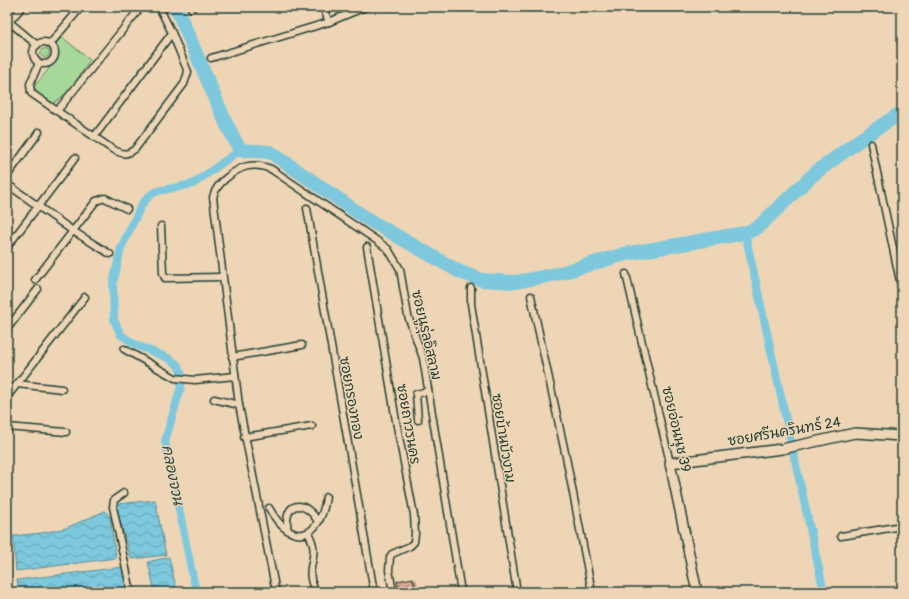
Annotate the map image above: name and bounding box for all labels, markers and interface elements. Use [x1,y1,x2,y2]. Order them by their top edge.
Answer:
street label: ซอยนูรุ่ลอิสลาม [407,288,445,382]
street label: ซอยกรองทอง [336,355,367,441]
street label: ซอยถาวรนคร [393,383,424,466]
street label: ซอยอ่อนนุช 39 [657,385,695,474]
street label: ซอยบ้านบัวงาม [488,392,519,484]
street label: ซอยศรีนครินทร์ 24 [726,412,842,450]
water label: คลองจวน [157,443,188,508]

